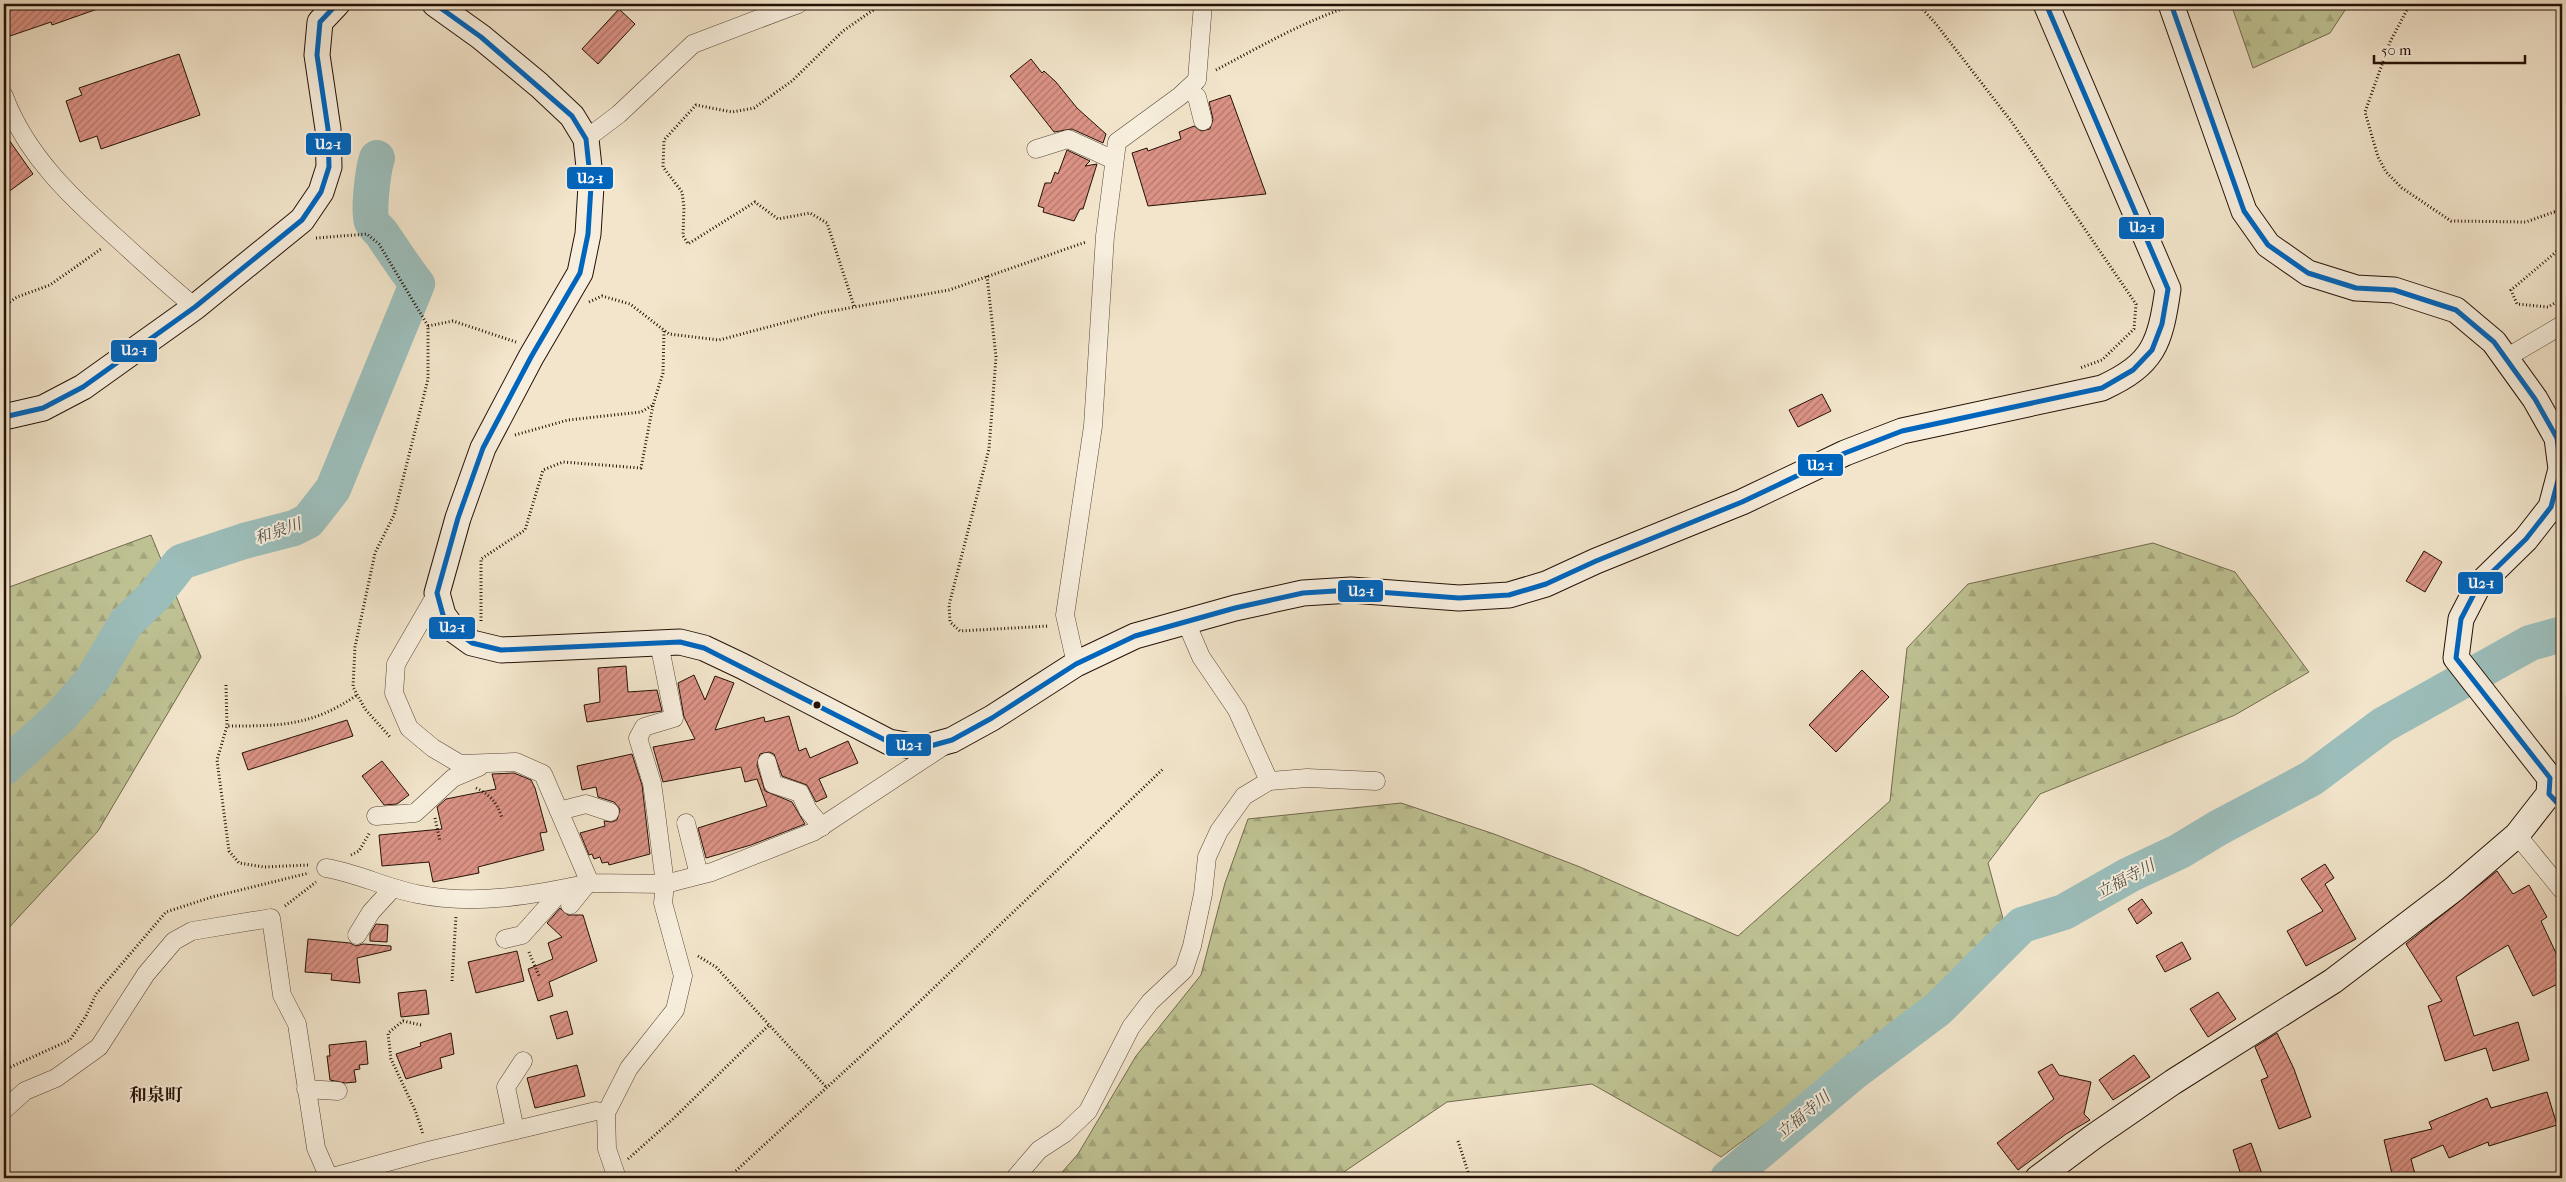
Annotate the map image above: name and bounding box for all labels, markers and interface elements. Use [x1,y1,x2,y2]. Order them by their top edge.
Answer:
scale bar [2374,32,2525,64]
text: 50 m [2381,41,2412,59]
line badge: U2-1 [305,132,352,156]
text: U2-1 [314,136,341,153]
line badge: U2-1 [566,166,614,190]
text: U2-1 [576,170,603,187]
line badge: U2-1 [2118,216,2165,240]
text: U2-1 [2128,219,2155,236]
line badge: U2-1 [110,339,158,363]
text: U2-1 [120,342,147,359]
line badge: U2-1 [1797,453,1844,477]
text: U2-1 [1806,457,1833,474]
water label: 和泉川 [252,514,306,548]
line badge: U2-1 [2457,571,2504,595]
text: U2-1 [2467,575,2494,592]
line badge: U2-1 [1337,579,1384,603]
text: U2-1 [1347,583,1374,600]
line badge: U2-1 [428,616,476,640]
text: U2-1 [438,619,465,636]
unlabelled marker [812,700,822,710]
line badge: U2-1 [885,733,932,757]
text: U2-1 [895,737,922,754]
water label: 立福寺川 [2092,855,2159,902]
district label: 和泉町 [129,1085,183,1106]
water label: 立福寺川 [1772,1086,1835,1143]

